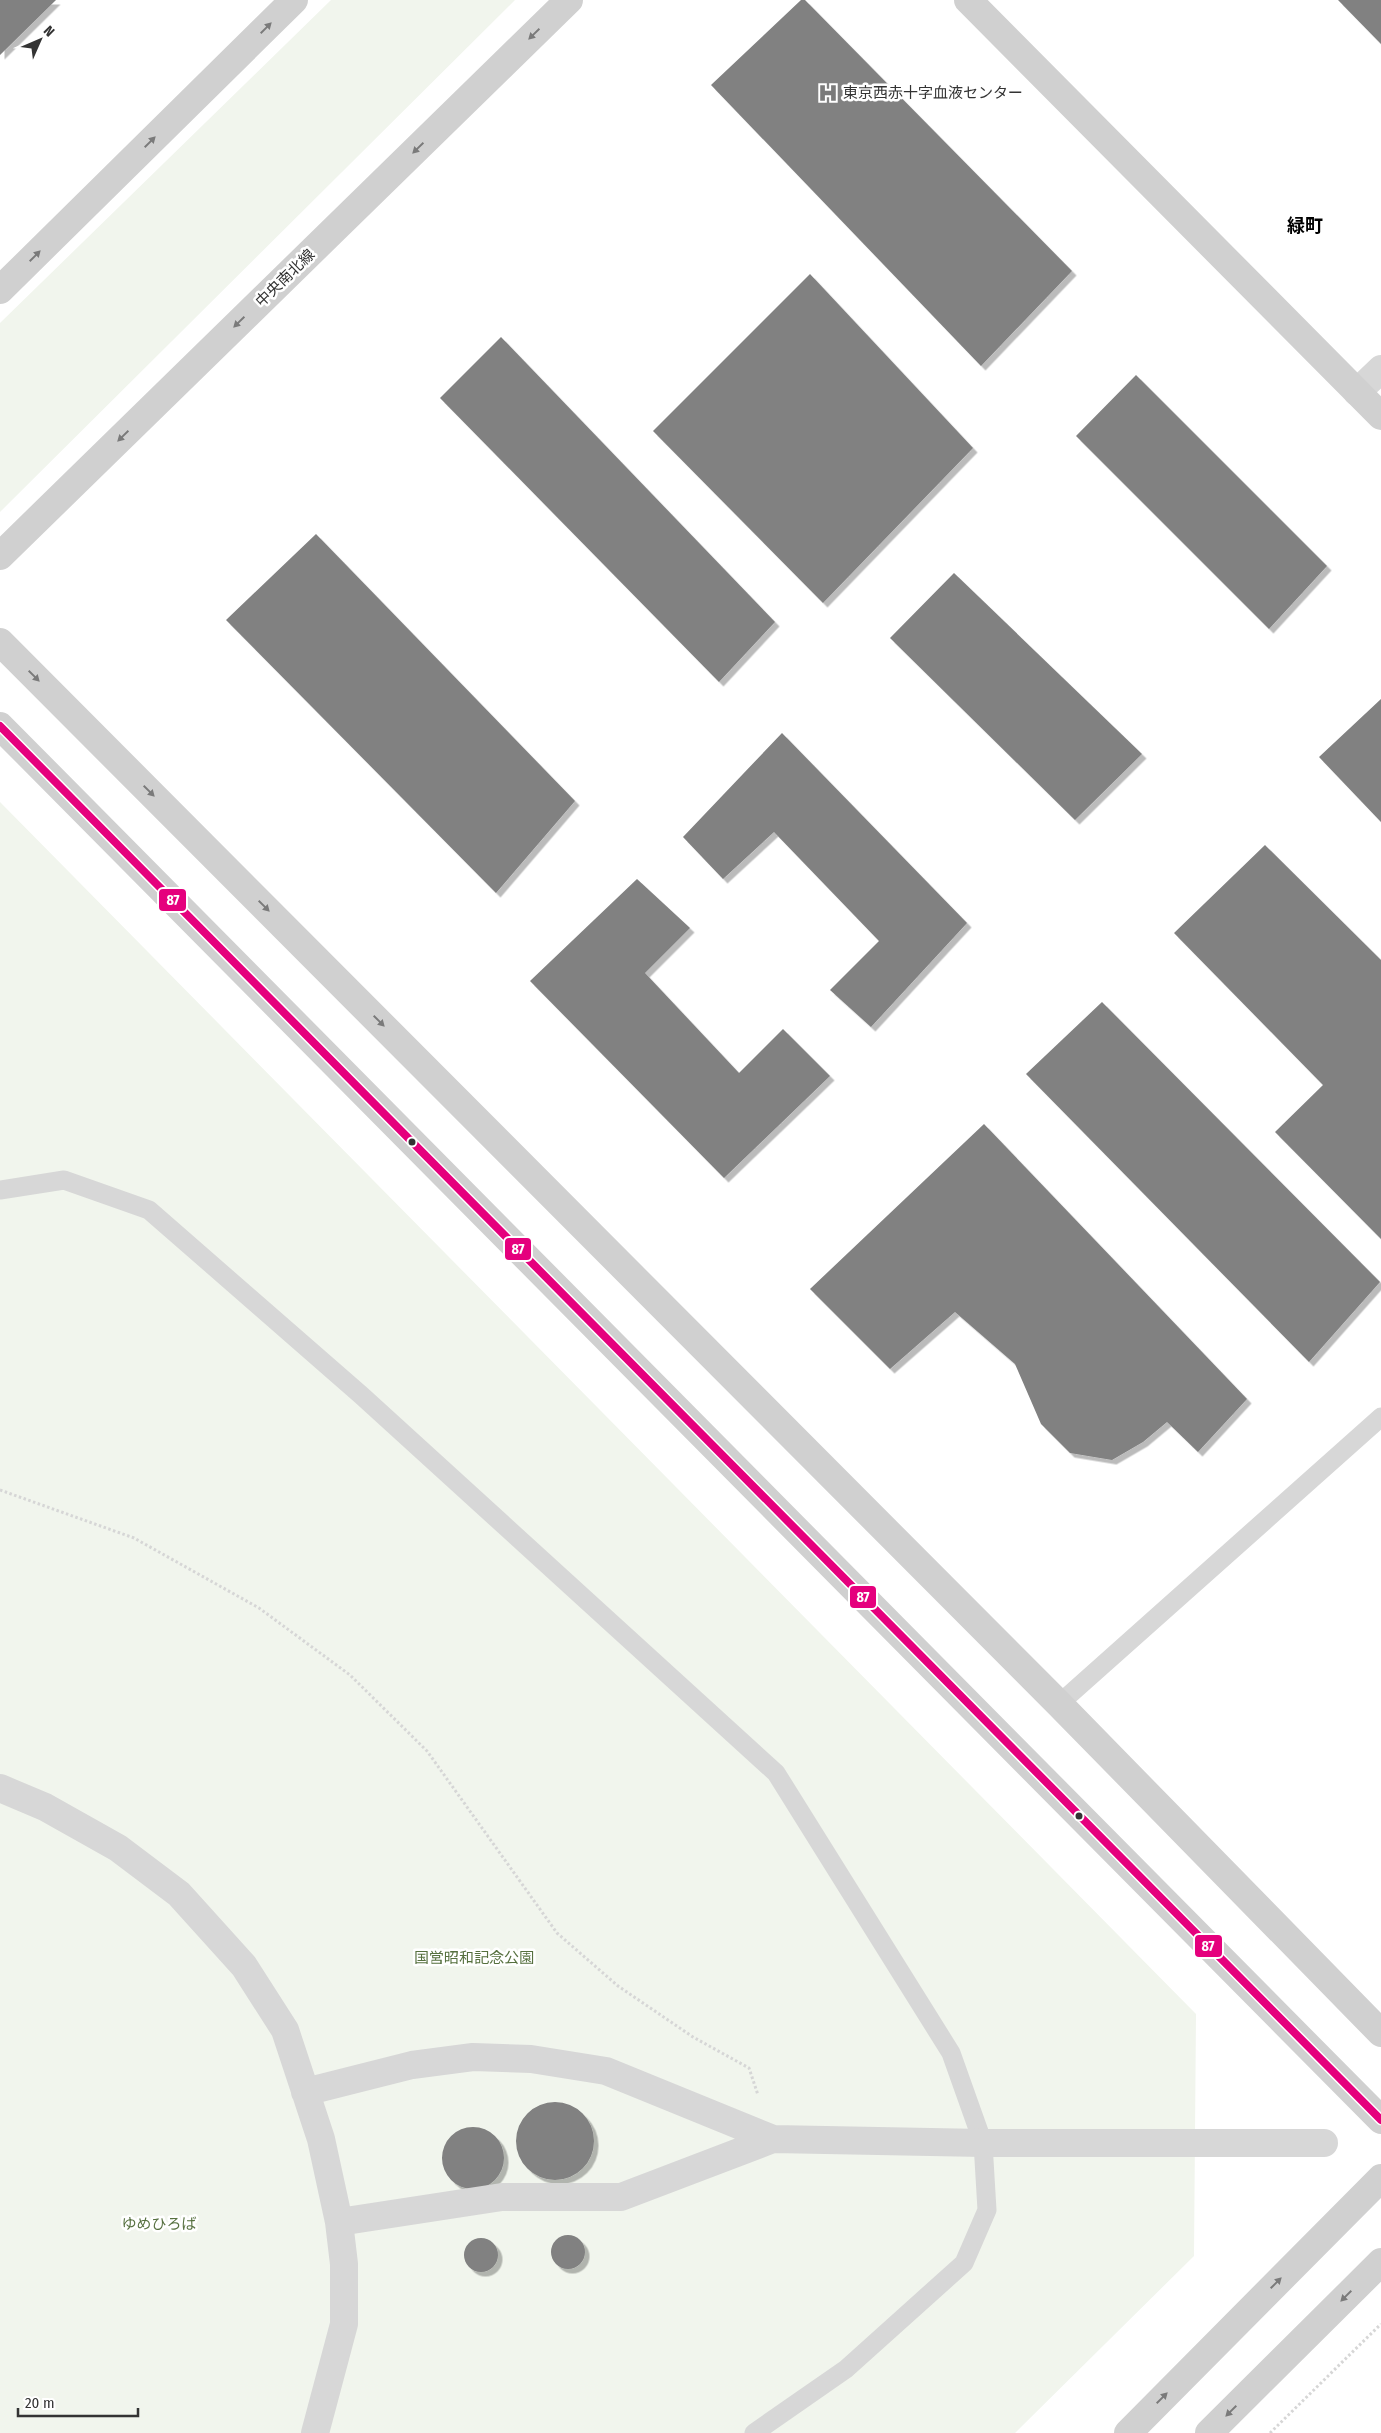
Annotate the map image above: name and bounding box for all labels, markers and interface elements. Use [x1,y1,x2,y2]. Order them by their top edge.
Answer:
north arrow [15,15,65,65]
text: N [40,22,58,40]
one-way arrow [260,22,272,34]
one-way arrow [529,28,541,40]
hospital icon: 東京西赤十字血液センター [817,82,839,104]
place label: 東京西赤十字血液センター [843,84,1023,102]
one-way arrow [144,136,156,148]
one-way arrow [412,142,424,154]
district label: 緑町 [1287,215,1323,237]
street label: 中央南北線 [252,245,318,311]
one-way arrow [28,250,40,262]
one-way arrow [233,316,245,328]
one-way arrow [117,430,129,442]
one-way arrow [28,670,40,682]
one-way arrow [143,785,155,797]
line badge: 87 [158,888,187,912]
text: 87 [166,892,180,909]
one-way arrow [258,900,270,912]
one-way arrow [373,1015,385,1027]
unlabelled marker [407,1137,417,1147]
line badge: 87 [504,1237,532,1261]
text: 87 [511,1241,525,1258]
line badge: 87 [849,1585,877,1609]
text: 87 [856,1589,870,1606]
unlabelled marker [1074,1811,1084,1821]
line badge: 87 [1194,1934,1223,1958]
text: 87 [1201,1938,1215,1955]
park label: 国営昭和記念公園 [414,1949,534,1967]
park label: ゆめひろば [121,2215,197,2233]
one-way arrow [1270,2277,1282,2289]
one-way arrow [1341,2290,1353,2302]
scale bar [18,2386,138,2418]
one-way arrow [1156,2393,1168,2405]
text: 20 m [25,2394,55,2412]
one-way arrow [1225,2405,1237,2417]

